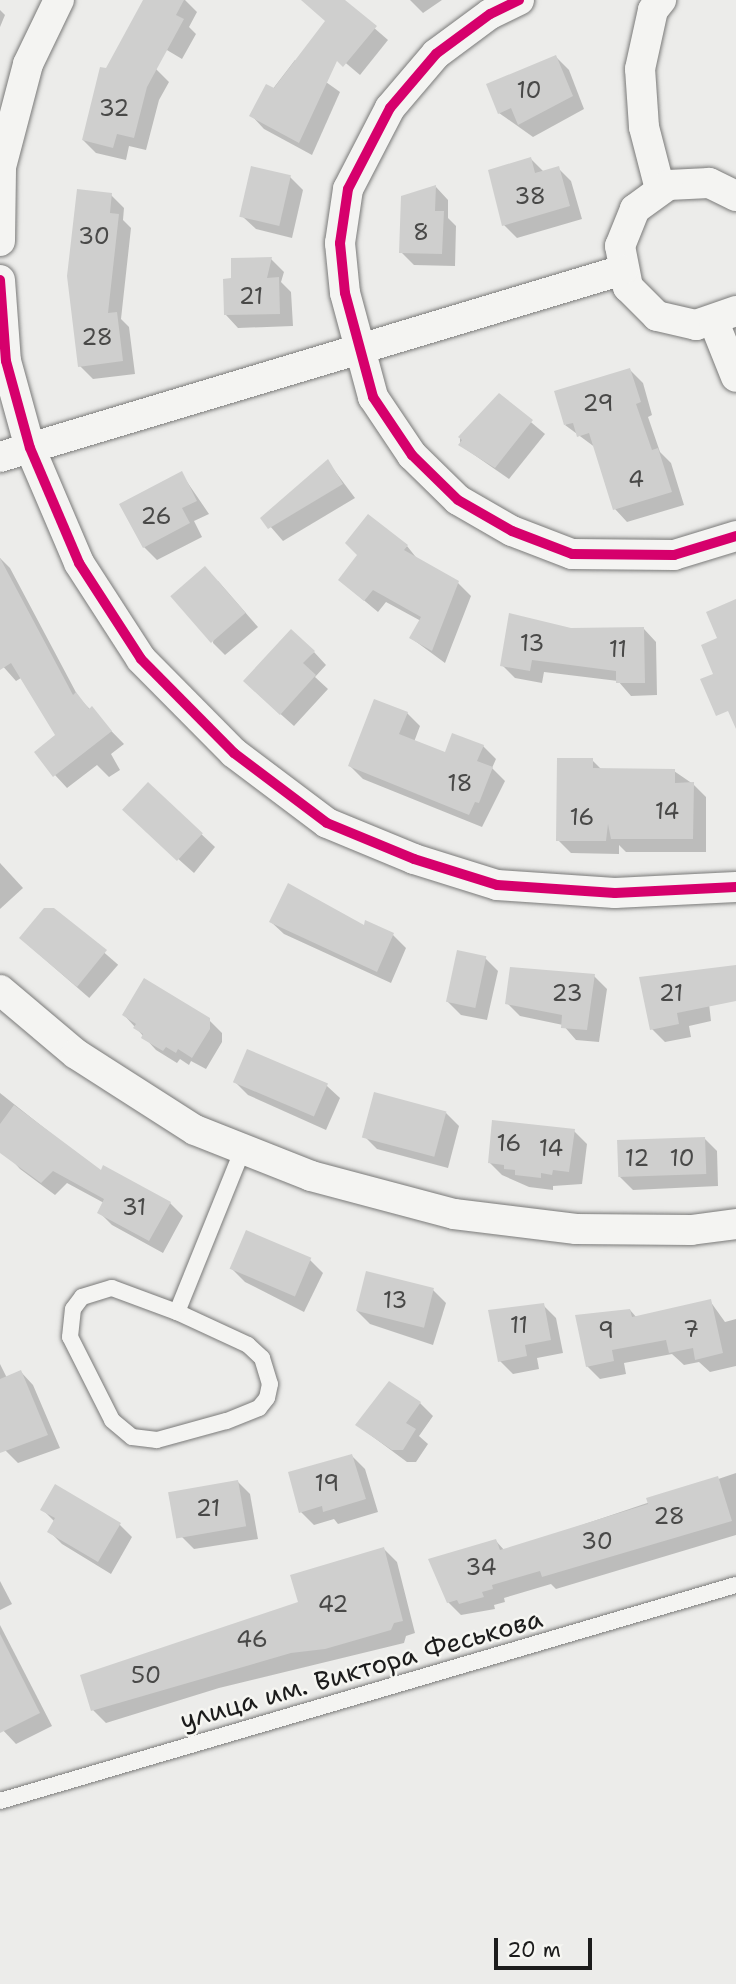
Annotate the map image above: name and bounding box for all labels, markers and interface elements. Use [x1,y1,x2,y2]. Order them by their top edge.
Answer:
house number: 10 [516,76,542,104]
house number: 32 [99,94,129,122]
house number: 38 [514,182,546,210]
house number: 8 [413,218,429,246]
house number: 30 [78,222,110,250]
house number: 21 [239,282,263,310]
house number: 28 [81,323,113,351]
house number: 29 [583,389,613,417]
house number: 4 [628,465,644,493]
house number: 26 [140,502,172,530]
house number: 13 [520,629,544,657]
house number: 11 [609,635,627,663]
house number: 18 [447,769,473,797]
house number: 14 [655,797,679,825]
house number: 16 [570,803,594,831]
house number: 23 [551,979,583,1007]
house number: 21 [659,979,683,1007]
house number: 16 [497,1129,521,1157]
house number: 14 [539,1134,563,1162]
house number: 12 [625,1144,649,1172]
house number: 10 [669,1144,695,1172]
house number: 31 [122,1193,146,1221]
house number: 13 [383,1286,407,1314]
house number: 11 [510,1311,528,1339]
house number: 7 [683,1315,699,1343]
house number: 9 [598,1316,614,1344]
house number: 19 [315,1469,339,1497]
house number: 21 [196,1494,220,1522]
house number: 28 [653,1502,685,1530]
house number: 30 [581,1527,613,1555]
house number: 34 [465,1553,497,1581]
house number: 42 [318,1590,348,1618]
street label: улица им. Виктора Феськова [176,1602,546,1736]
house number: 46 [236,1625,268,1653]
house number: 50 [131,1661,161,1689]
scale bar [498,1924,596,1968]
text: 20 m [507,1936,561,1964]

